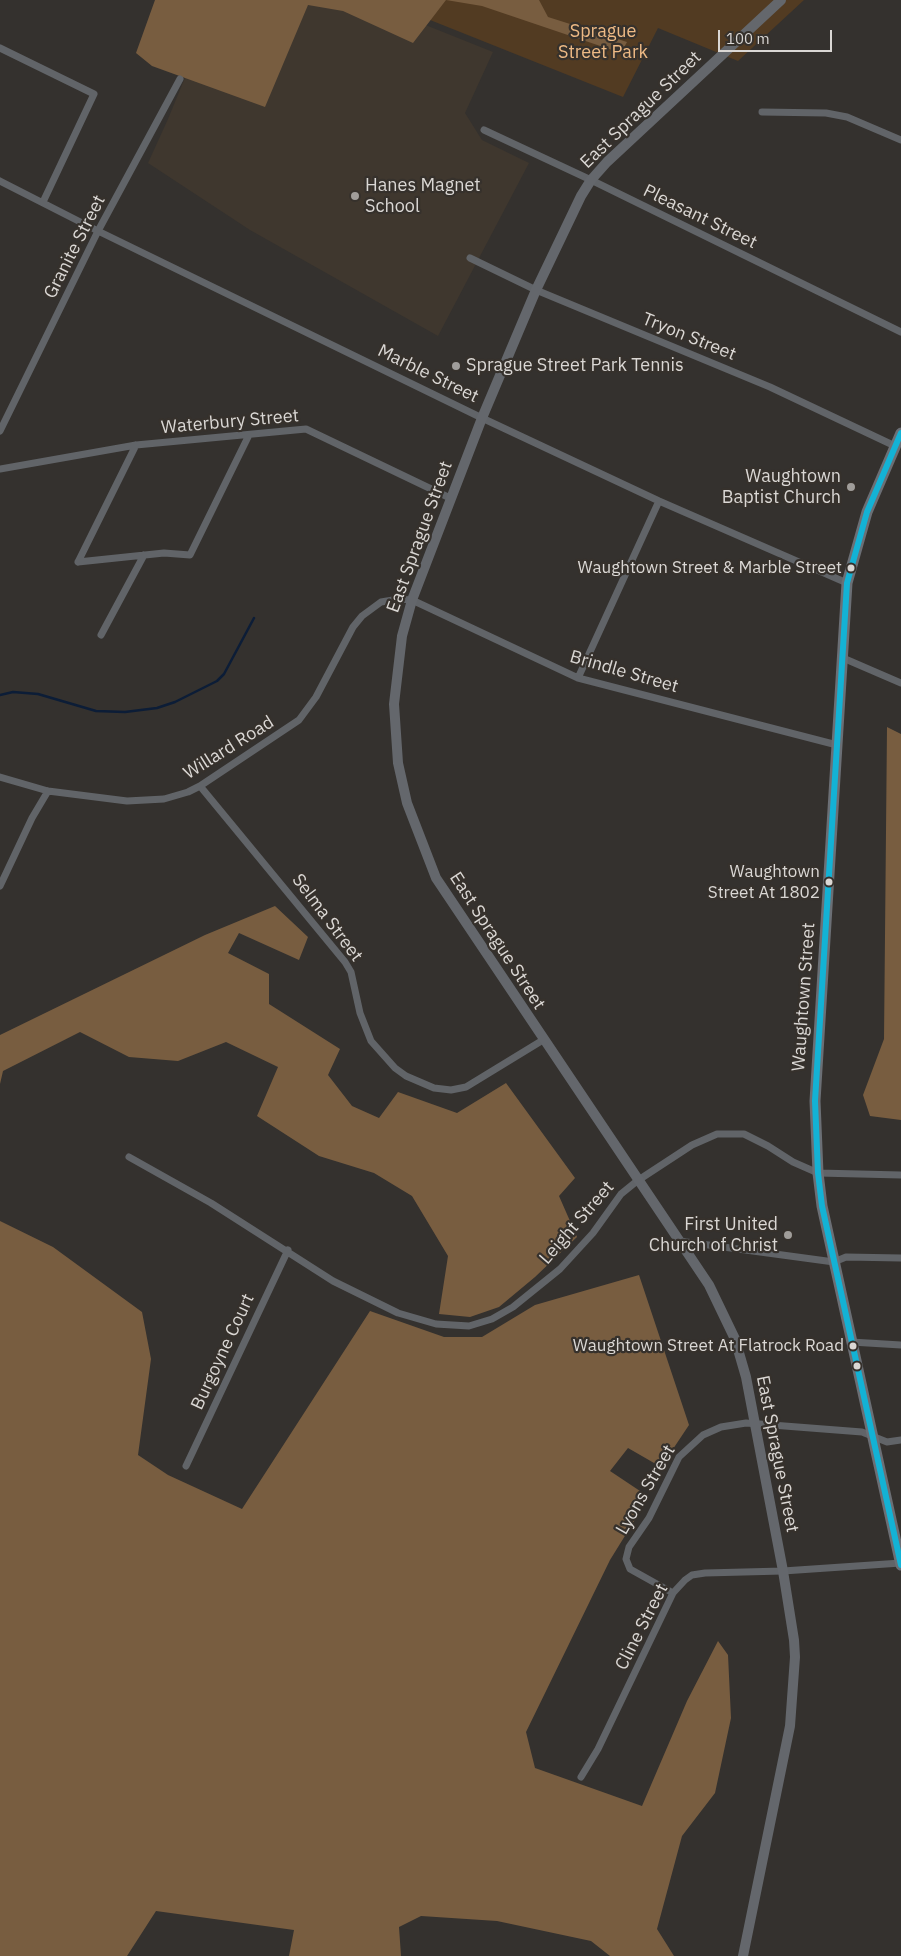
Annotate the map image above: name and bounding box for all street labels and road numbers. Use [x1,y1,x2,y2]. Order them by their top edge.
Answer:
street label: East Sprague Street [576,47,706,173]
street label: Pleasant Street [640,180,760,254]
street label: Granite Street [40,192,110,302]
street label: Tryon Street [639,308,739,366]
street label: Marble Street [374,340,482,408]
street label: Waterbury Street [160,405,300,439]
street label: East Sprague Street [383,458,457,616]
street label: Brindle Street [567,646,681,698]
street label: Willard Road [180,712,278,784]
street label: East Sprague Street [445,868,549,1014]
street label: Selma Street [287,870,367,966]
street label: Waughtown Street [788,922,820,1072]
street label: Leight Street [535,1177,619,1269]
street label: Burgoyne Court [187,1291,259,1413]
street label: East Sprague Street [751,1374,803,1534]
street label: Lyons Street [612,1441,680,1539]
street label: Cline Street [611,1580,673,1674]

